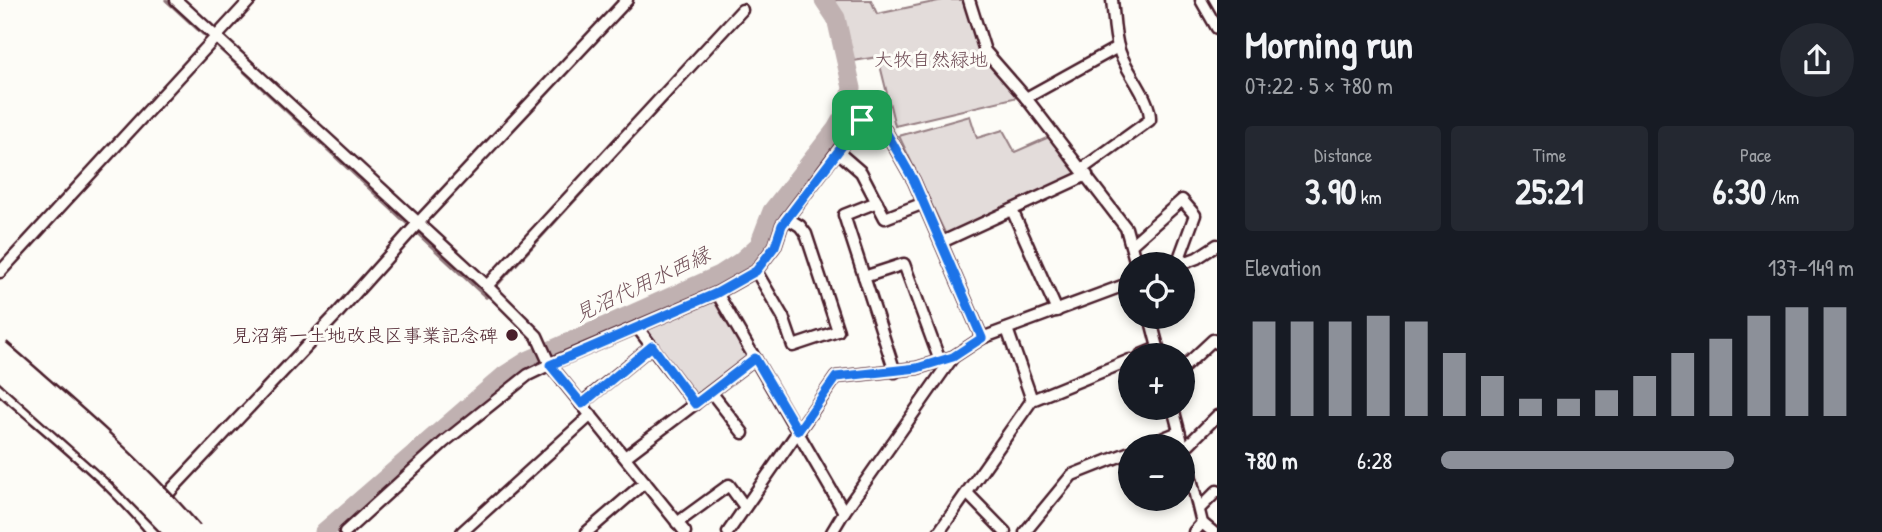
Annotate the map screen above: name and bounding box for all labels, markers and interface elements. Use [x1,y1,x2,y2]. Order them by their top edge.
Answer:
text: Morning run [1245,18,1413,70]
button: share [1780,23,1854,97]
park label: 大牧自然緑地 [874,46,988,72]
text: 07:22 · 5 × 780 m [1245,70,1393,101]
pin [832,90,892,150]
icon: arrive [843,101,881,139]
text: Distance [1314,142,1372,168]
text: Time [1533,142,1566,168]
text: Pace [1740,142,1772,168]
text: 3.90 [1305,168,1356,215]
text: 25:21 [1515,168,1584,215]
text: 6:30 [1712,168,1766,215]
text: km [1356,184,1382,210]
text: /km [1766,184,1799,210]
water label: 見沼代用水西縁 [569,239,717,328]
map controls [1118,252,1195,511]
button: locate [1118,252,1195,329]
text: Elevation [1245,252,1321,283]
text: 137–149 m [1768,252,1854,283]
place label: 見沼第一土地改良区事業記念碑 [232,322,498,348]
marker: 見沼第一土地改良区事業記念碑 [504,327,520,343]
button: + [1118,343,1195,420]
button: − [1118,434,1195,511]
text: 780 m [1245,445,1298,476]
text: 6:28 [1357,445,1392,476]

